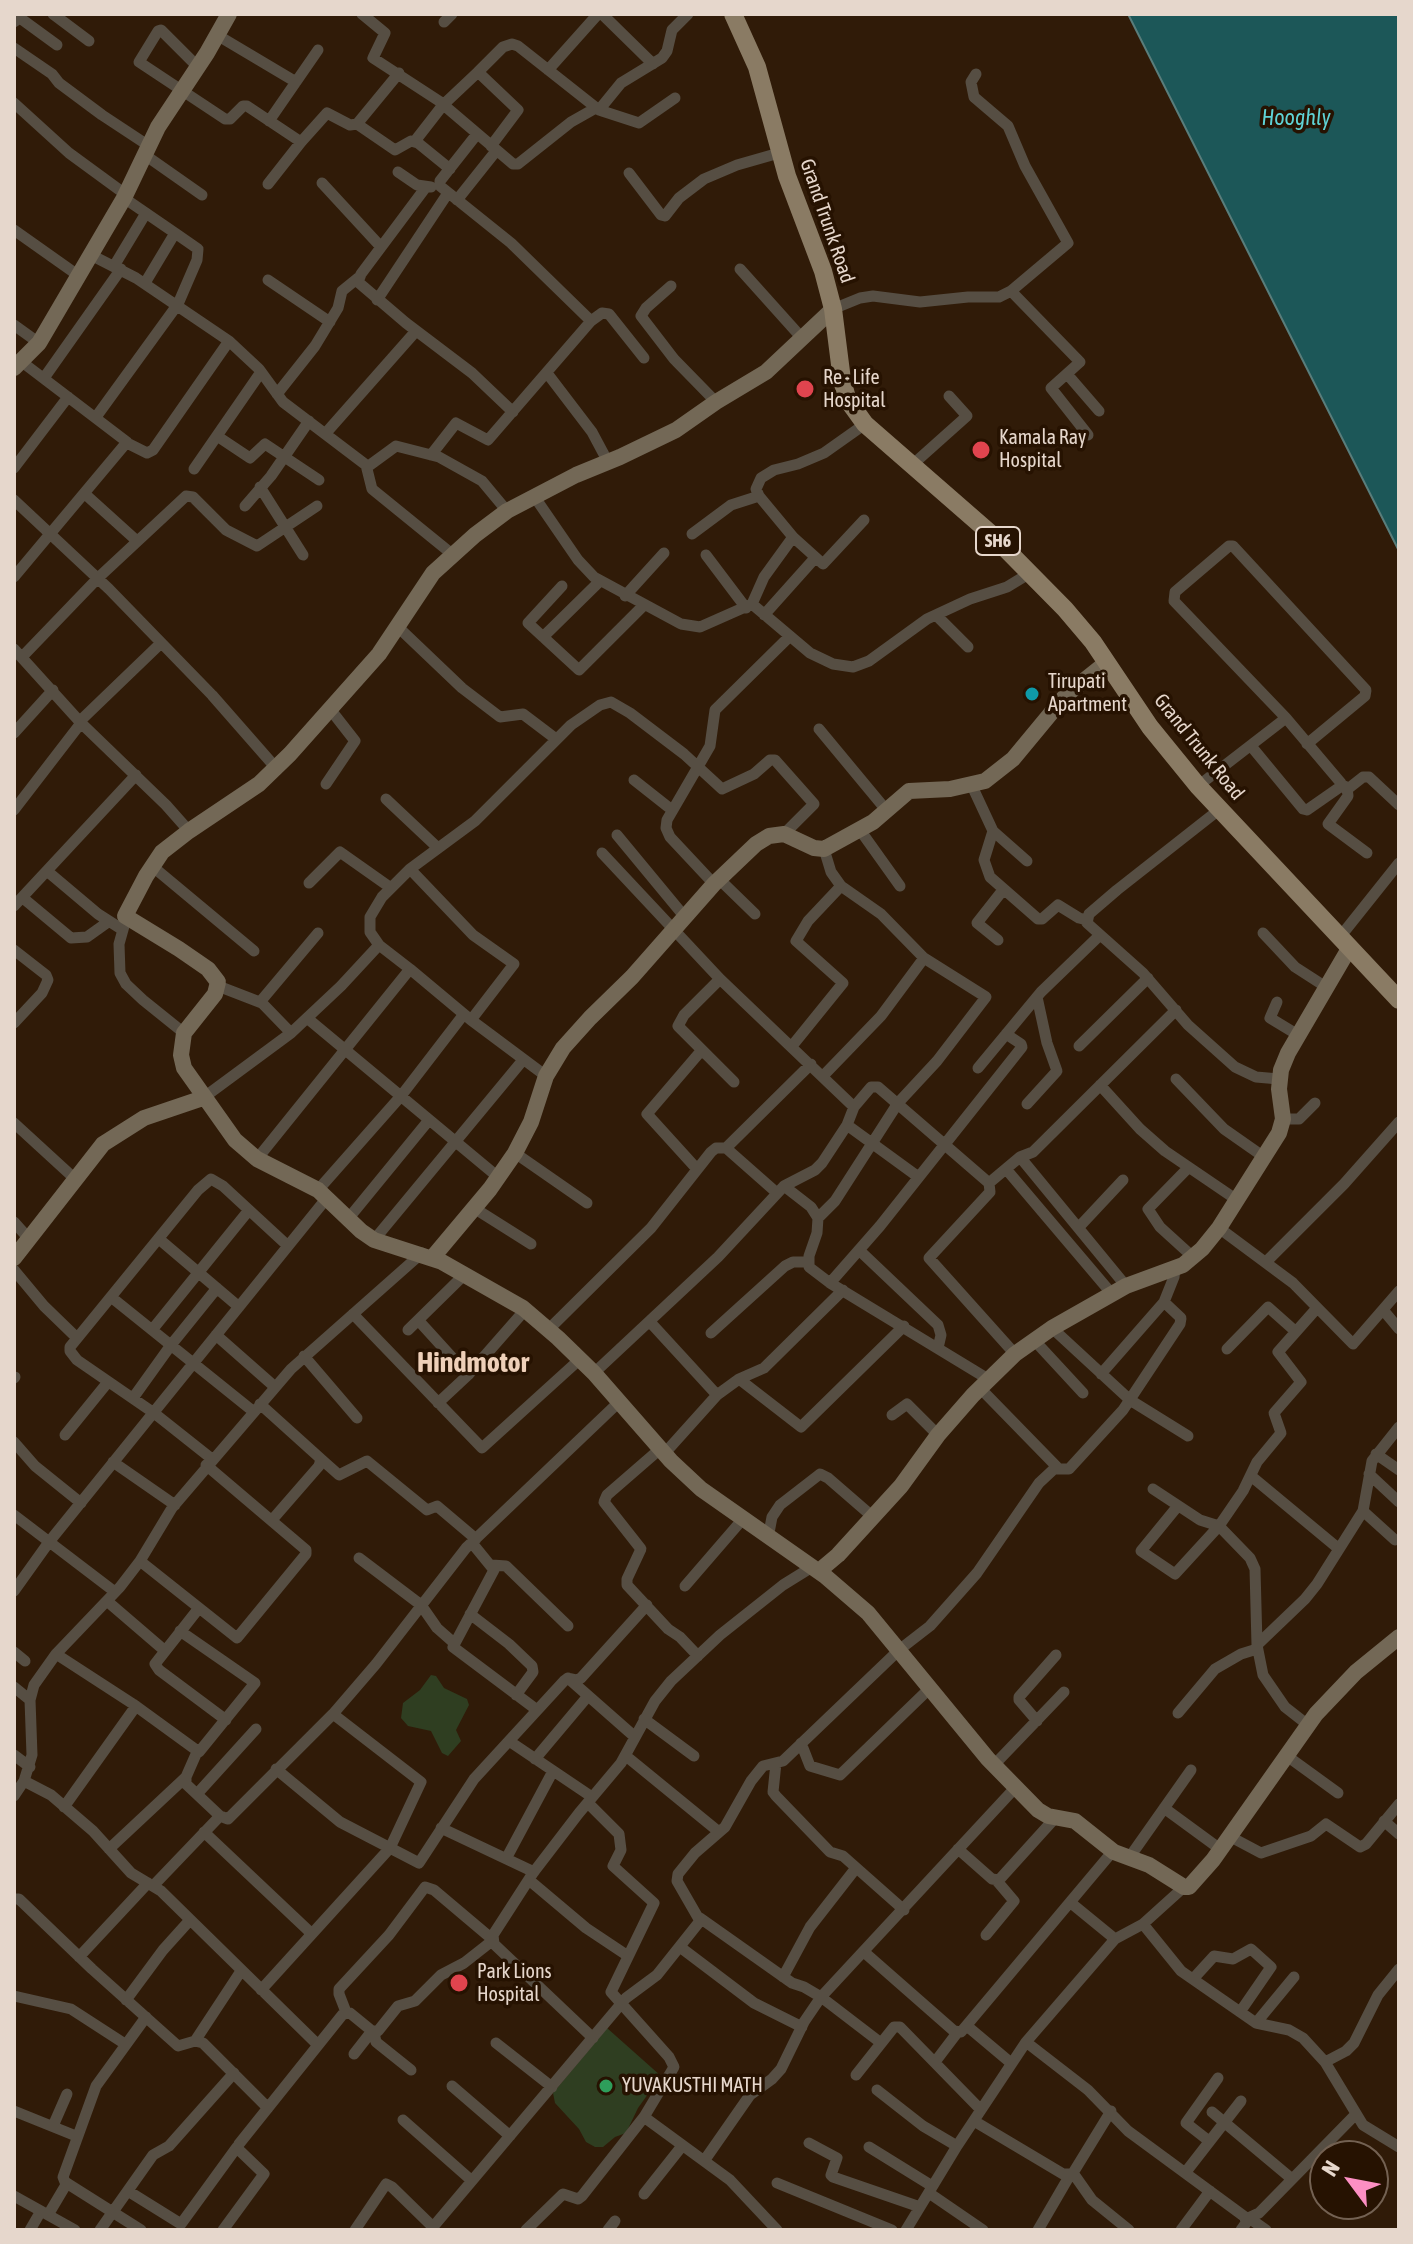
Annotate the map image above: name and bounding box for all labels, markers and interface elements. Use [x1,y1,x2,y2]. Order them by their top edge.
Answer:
water label: Hooghly [1261,105,1331,131]
street label: Grand Trunk Road [795,156,859,286]
place label: Re - Life Hospital [823,366,886,413]
marker: Re - Life Hospital [794,378,816,400]
place label: Kamala Ray Hospital [999,426,1086,473]
marker: Kamala Ray Hospital [970,439,992,461]
road number: SH6 [976,527,1020,555]
place label: Tirupati Apartment [1048,670,1127,717]
marker: Tirupati Apartment [1023,685,1041,703]
street label: Grand Trunk Road [1149,689,1249,805]
district label: Hindmotor [417,1346,529,1380]
place label: Park Lions Hospital [477,1960,552,2007]
marker: Park Lions Hospital [448,1972,470,1994]
place label: YUVAKUSTHI MATH [622,2074,763,2098]
marker: YUVAKUSTHI MATH [597,2077,615,2095]
north arrow [1309,2140,1389,2220]
text: N [1316,2156,1345,2181]

